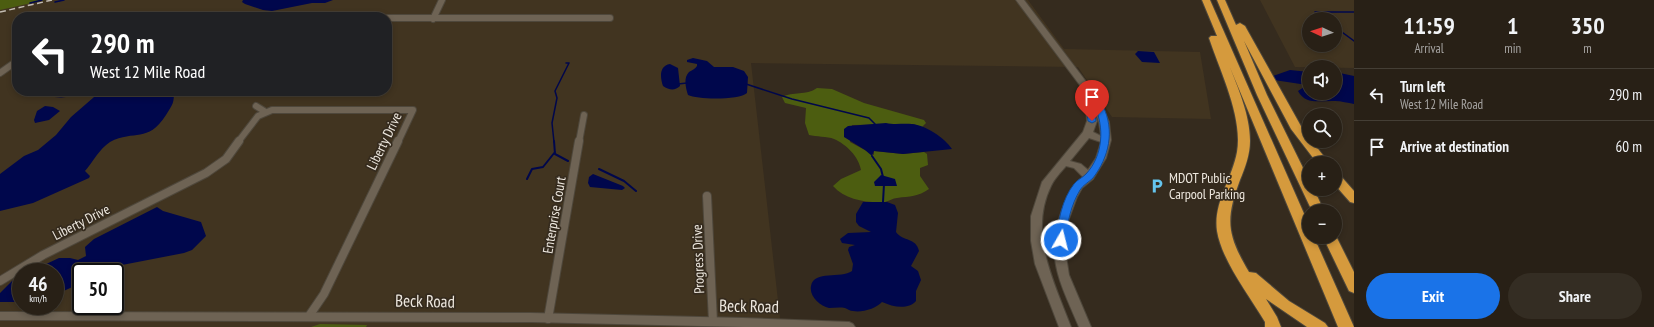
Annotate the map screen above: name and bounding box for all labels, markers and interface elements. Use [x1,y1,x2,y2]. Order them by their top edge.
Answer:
text: 11:59 [1403,10,1455,41]
text: 1 [1507,10,1518,41]
text: 350 [1570,10,1605,41]
north arrow [1302,12,1342,52]
map controls [1302,12,1342,244]
text: 290 m [90,24,154,61]
icon: left [24,28,76,80]
text: Arrival [1414,40,1444,57]
text: min [1504,40,1521,57]
text: m [1583,40,1592,57]
text: West 12 Mile Road [90,60,205,83]
button: sound [1302,60,1342,100]
text: Turn left [1400,77,1445,96]
pin [1075,80,1109,121]
icon: left [1366,84,1388,106]
text: 290 m [1609,85,1642,104]
icon: arrive [1081,86,1103,108]
text: West 12 Mile Road [1400,96,1483,113]
button: search [1302,108,1342,148]
street label: Liberty Drive [362,109,406,173]
icon: arrive [1366,136,1388,158]
text: Arrive at destination [1400,137,1509,156]
text: 60 m [1616,137,1642,156]
button: + [1302,156,1342,196]
place label: MDOT Public Carpool Parking [1169,169,1245,203]
street label: Enterprise Court [538,175,570,255]
parking icon: MDOT Public Carpool Parking [1148,177,1166,195]
street label: Liberty Drive [49,200,113,244]
button: − [1302,204,1342,244]
position arrow [1040,219,1082,261]
street label: Progress Drive [688,224,708,294]
speed limit sign: 50 [72,263,124,315]
text: 46 [28,271,48,297]
button: Exit [1366,273,1500,319]
button: Share [1508,273,1642,319]
street label: Beck Road [395,289,455,313]
text: km/h [29,292,47,305]
street label: Beck Road [719,294,779,318]

